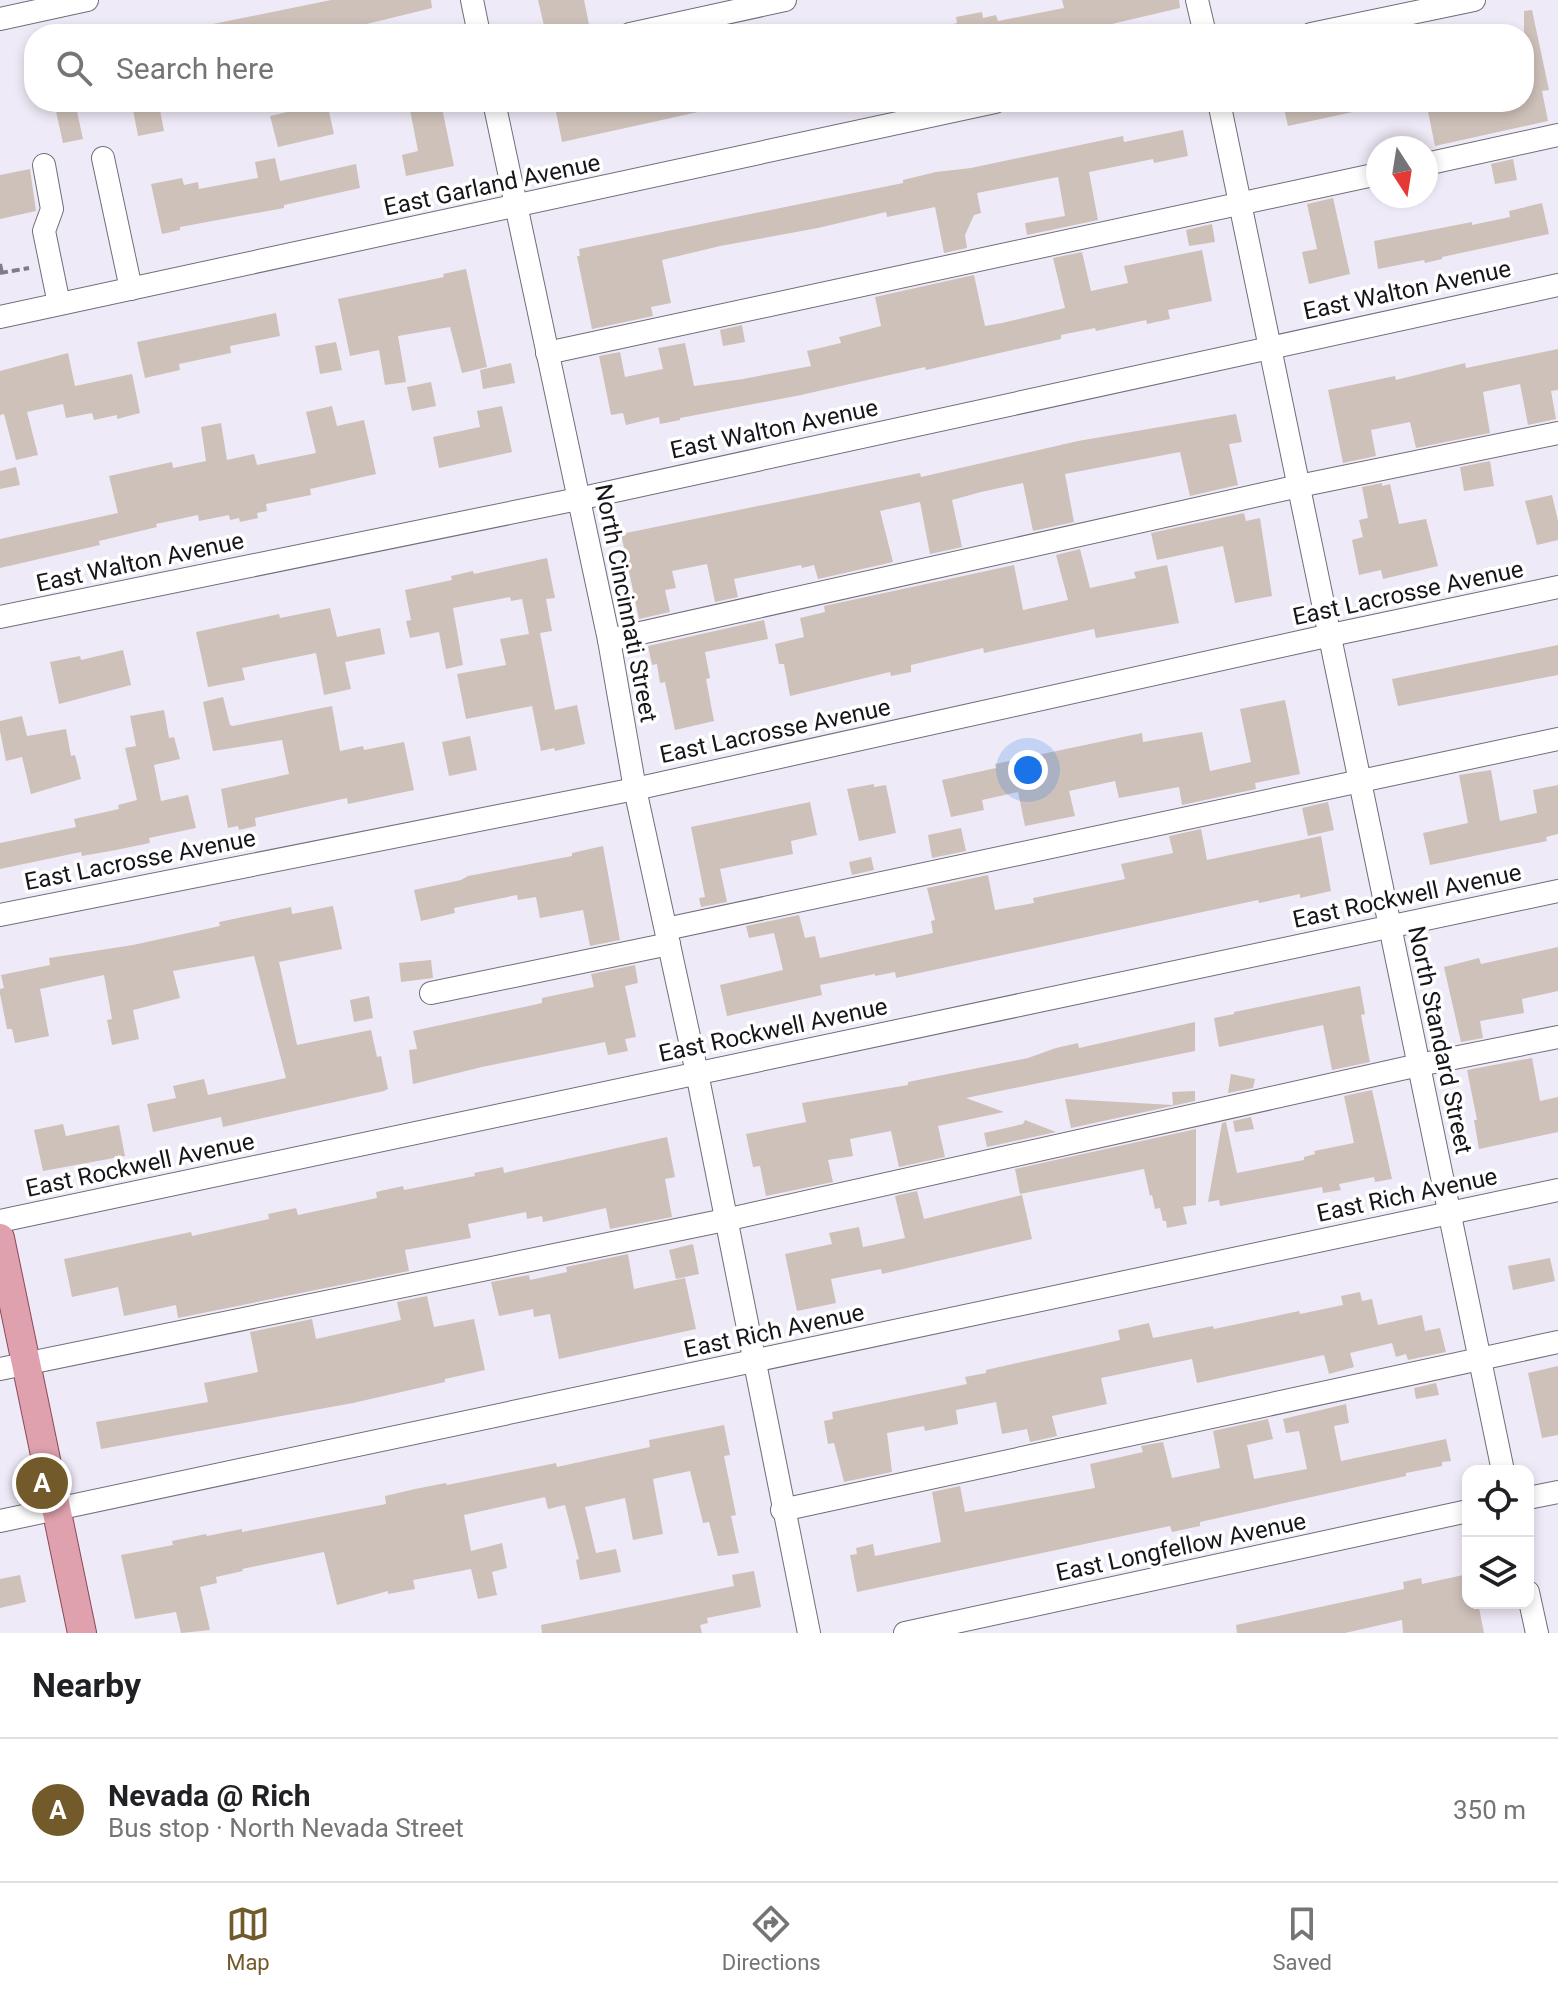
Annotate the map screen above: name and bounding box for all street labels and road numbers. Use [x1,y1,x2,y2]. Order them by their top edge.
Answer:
street label: East Garland Avenue [381,148,603,222]
street label: East Walton Avenue [1301,254,1513,326]
street label: East Walton Avenue [668,393,880,465]
street label: North Cincinnati Street [589,481,663,725]
street label: East Walton Avenue [34,526,246,598]
street label: East Lacrosse Avenue [1290,555,1526,631]
street label: East Lacrosse Avenue [657,693,893,769]
street label: East Lacrosse Avenue [22,824,258,896]
street label: East Rockwell Avenue [1290,858,1524,934]
street label: North Standard Street [1402,923,1478,1157]
street label: East Rockwell Avenue [656,992,890,1068]
street label: East Rockwell Avenue [23,1127,257,1203]
street label: East Rich Avenue [1314,1162,1500,1228]
street label: East Rich Avenue [681,1298,867,1364]
street label: East Longfellow Avenue [1053,1507,1309,1587]

